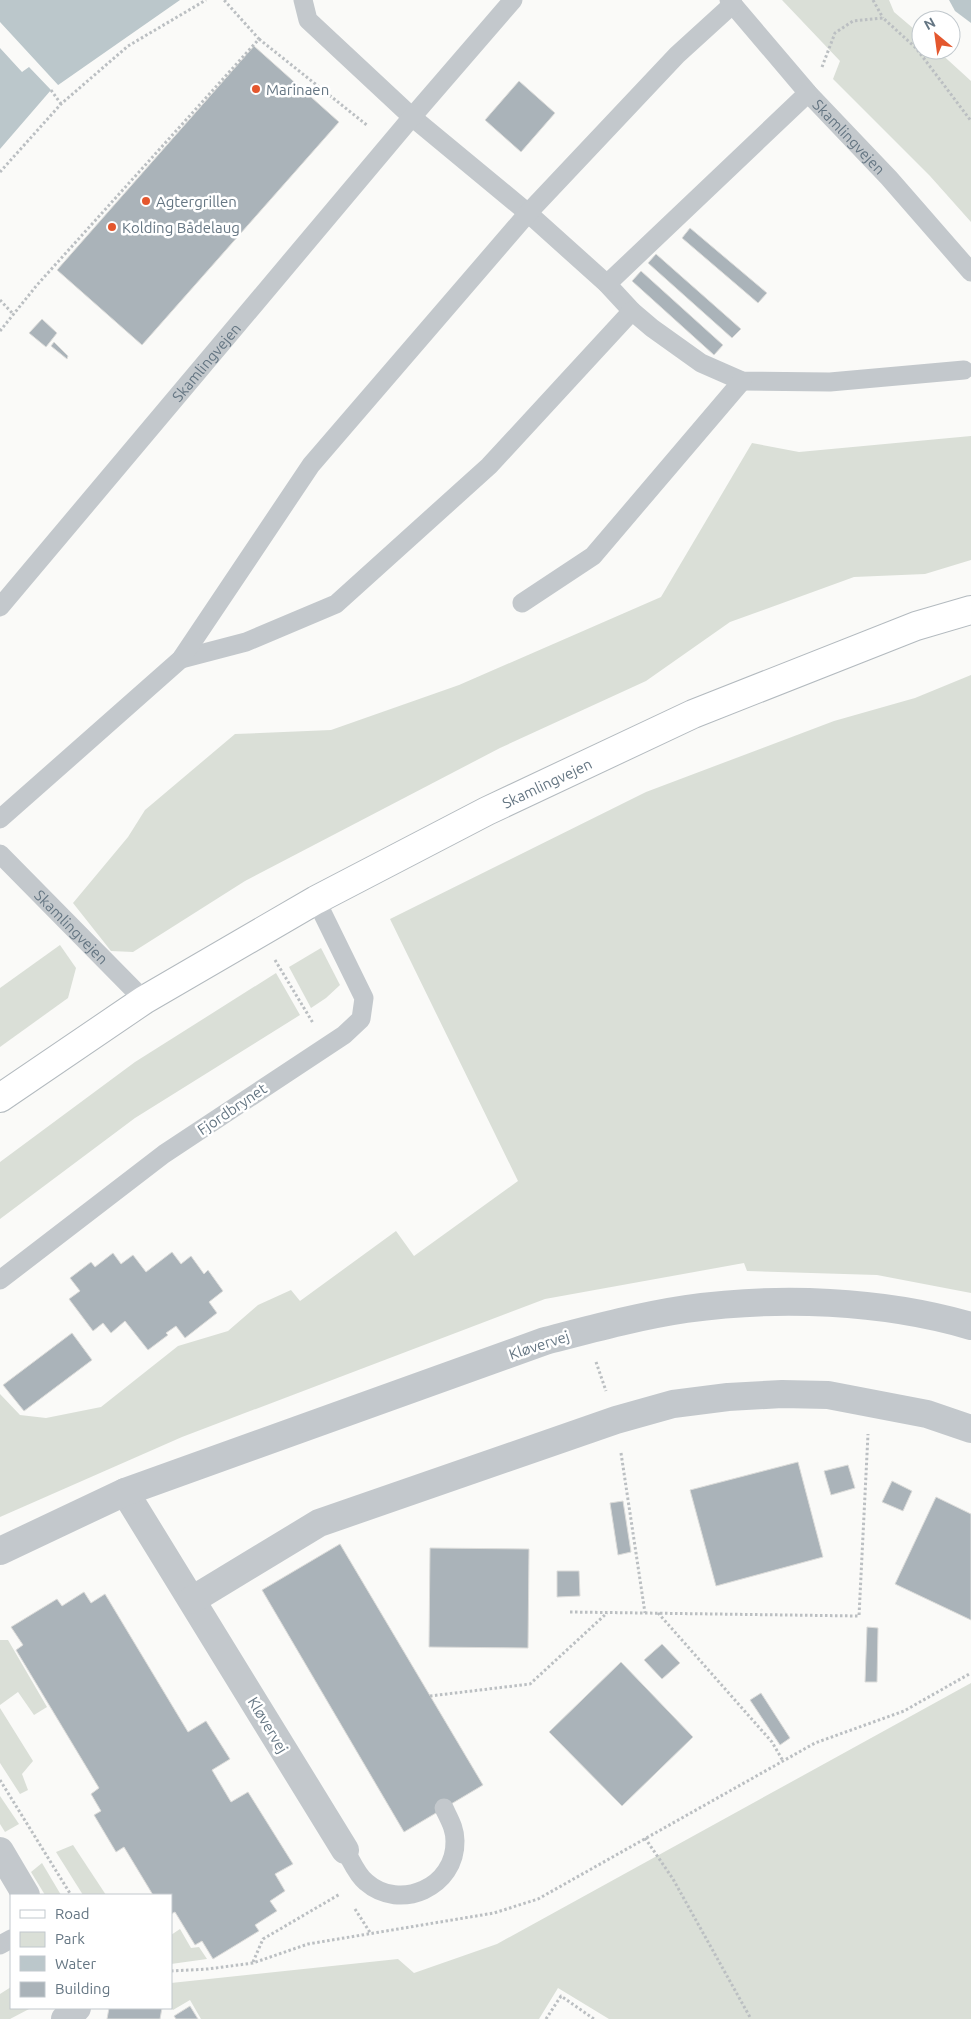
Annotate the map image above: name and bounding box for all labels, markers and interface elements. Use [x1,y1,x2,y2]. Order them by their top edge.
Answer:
north arrow [911,10,961,60]
text: N [921,14,938,33]
place label: Marinaen [266,81,329,98]
marker: Marinaen [250,83,262,95]
street label: Skamlingvejen [810,95,889,177]
place label: Agtergrillen [156,193,237,210]
marker: Agtergrillen [140,195,152,207]
place label: Kolding Bådelaug [122,219,240,236]
marker: Kolding Bådelaug [106,221,118,233]
street label: Skamlingvejen [168,319,244,405]
street label: Skamlingvejen [499,754,594,811]
street label: Skamlingvejen [32,886,112,967]
street label: Fjordbrynet [194,1080,270,1138]
street label: Kløvervej [507,1327,571,1363]
street label: Kløvervej [245,1694,291,1756]
legend [10,1894,172,2009]
text: Road [55,1905,90,1922]
text: Park [55,1930,85,1947]
text: Water [55,1955,96,1972]
text: Building [55,1980,110,1997]

